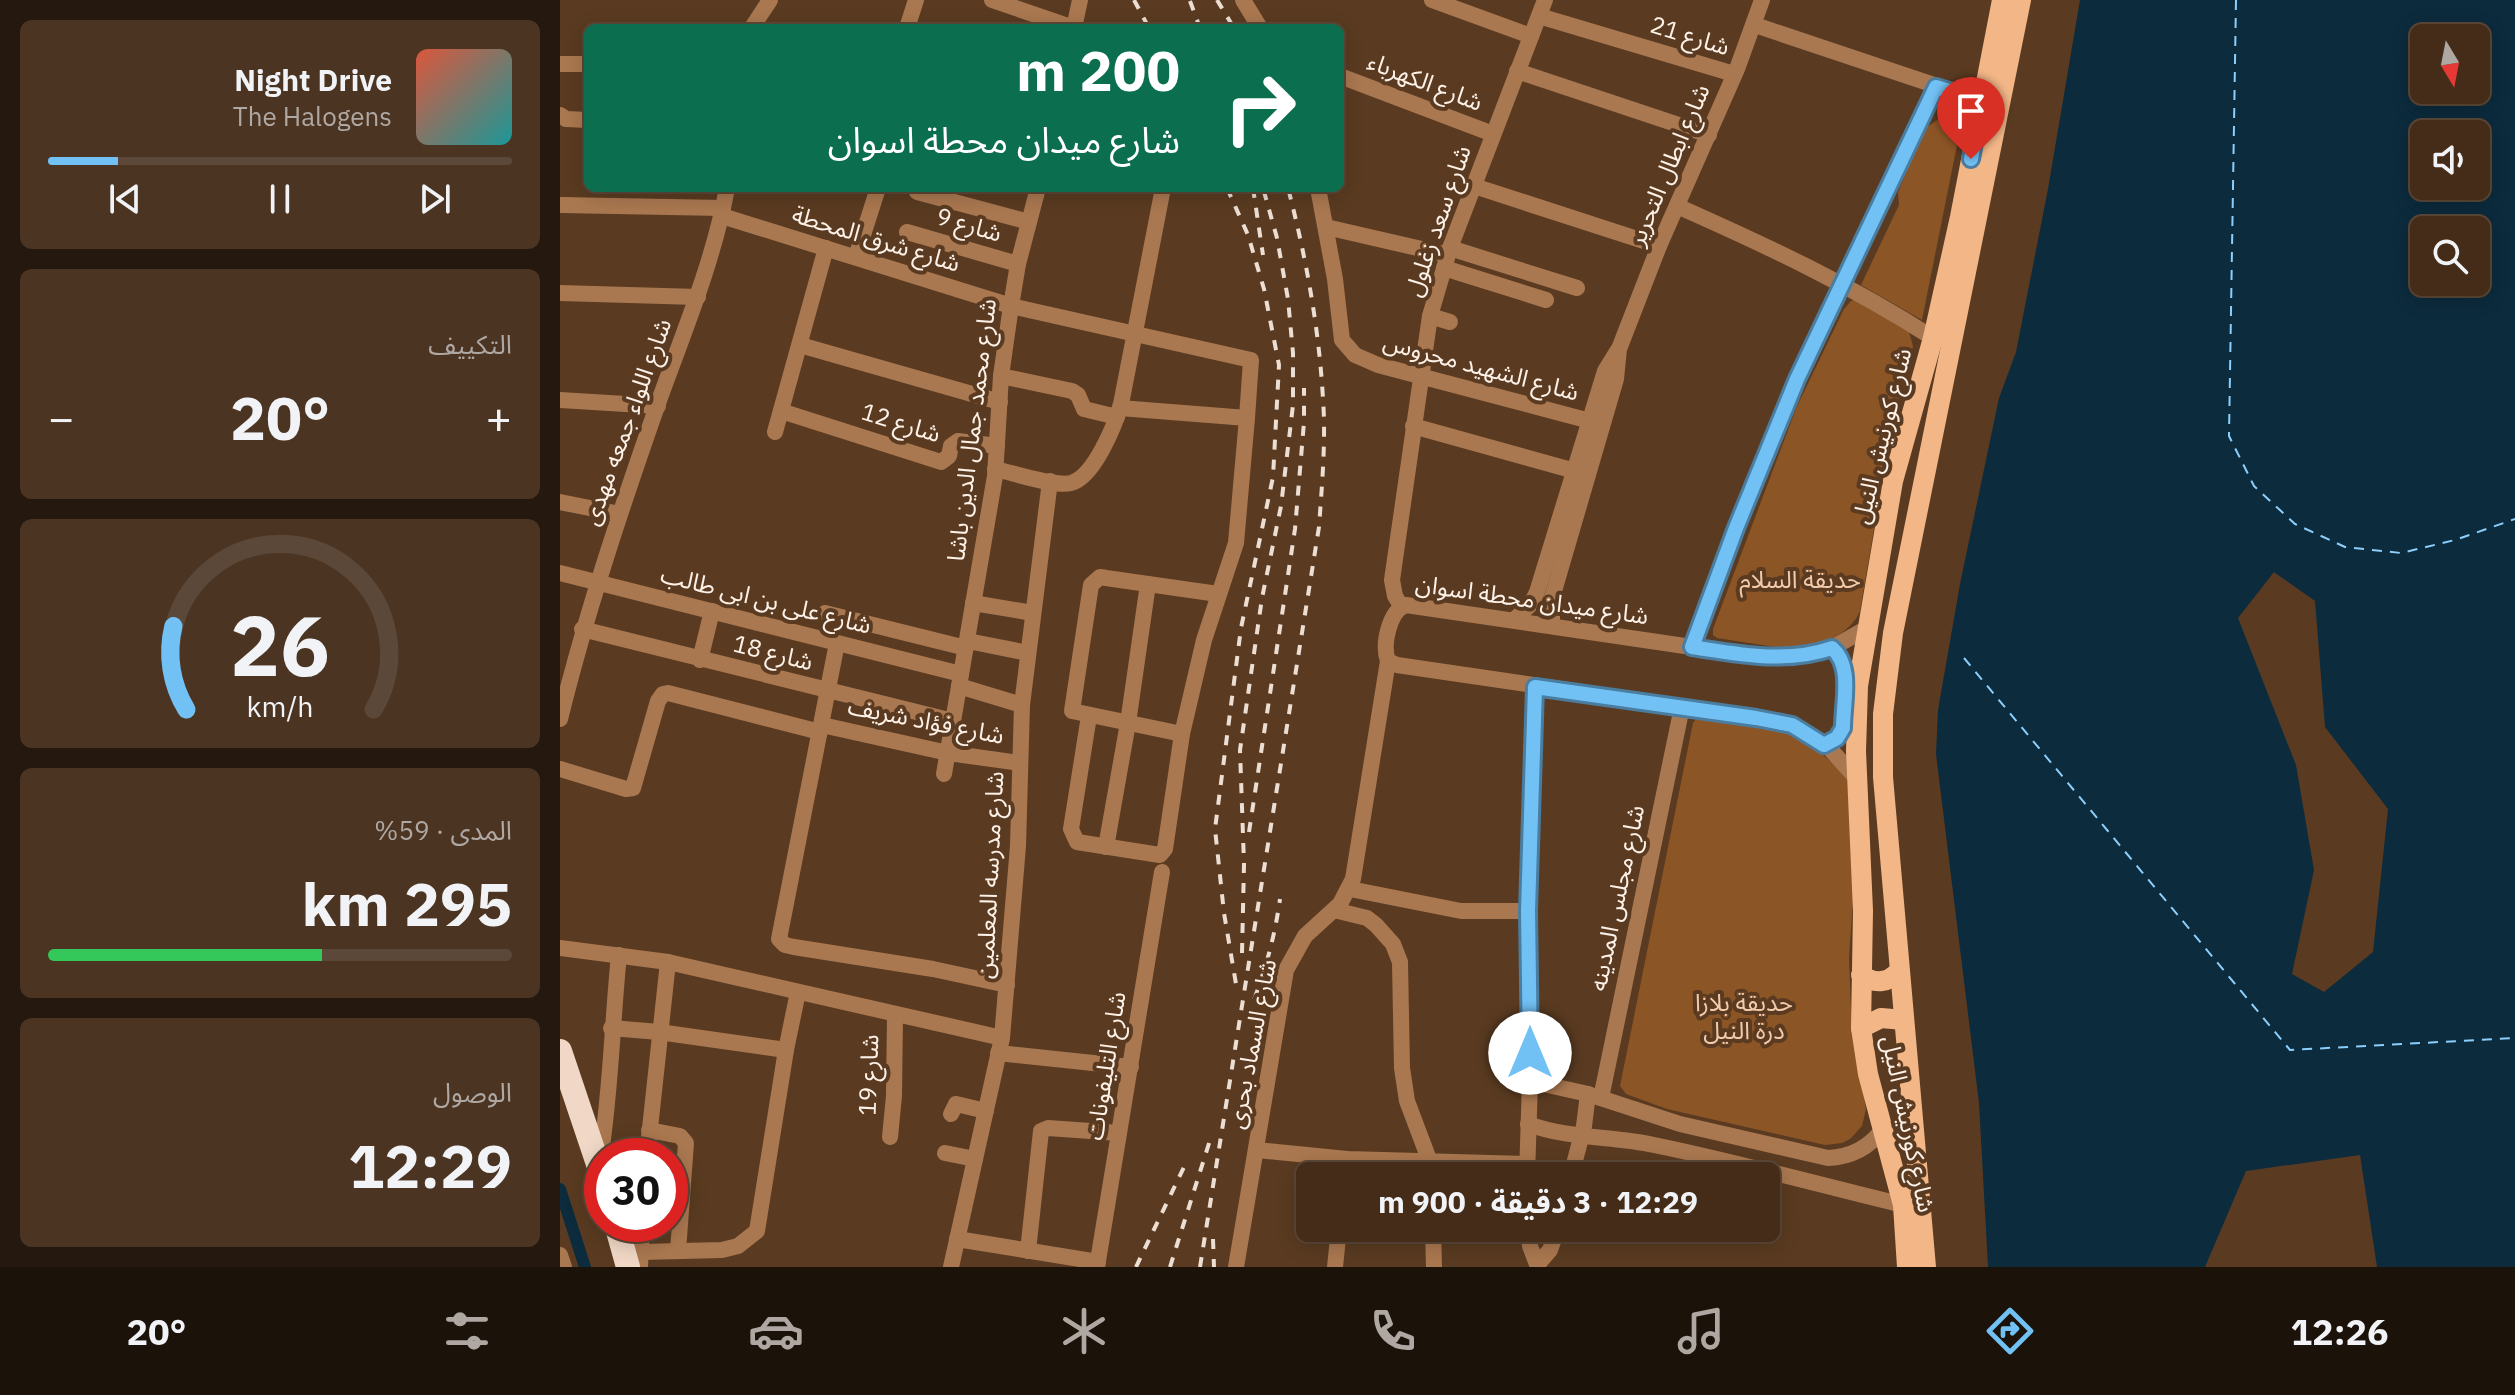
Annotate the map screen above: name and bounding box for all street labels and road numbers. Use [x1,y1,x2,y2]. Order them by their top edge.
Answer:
street label: شارع 21 [1646,8,1734,64]
street label: شارع الكهرباء [1362,44,1488,120]
street label: شارع ابطال التحرير [1619,79,1718,252]
street label: شارع سعد زغلول [1396,141,1480,301]
street label: شارع شرق المحطة [788,197,964,281]
street label: شارع 9 [932,199,1006,251]
street label: شارع محمد جمال الدين باشا [939,297,1005,563]
street label: شارع اللواء جمعه مهدى [574,314,680,530]
street label: شارع الشهيد محروس [1379,325,1583,409]
street label: شارع كورنيش النيل [1844,345,1920,527]
street label: شارع 12 [857,395,945,451]
street label: شارع على بن ابى طالب [657,557,875,643]
street label: شارع ميدان محطة اسوان [1413,567,1651,633]
street label: شارع 18 [729,627,817,679]
street label: شارع فؤاد شريف [845,689,1007,753]
street label: شارع مدرسه المعلمين [968,770,1012,980]
street label: شارع مجلس المدينه [1581,802,1653,994]
street label: شارع السماد بحرى [1219,956,1285,1132]
street label: شارع التليفونات [1077,989,1135,1143]
street label: شارع كورنيش النيل [1873,1032,1943,1216]
street label: شارع 19 [851,1034,887,1116]

